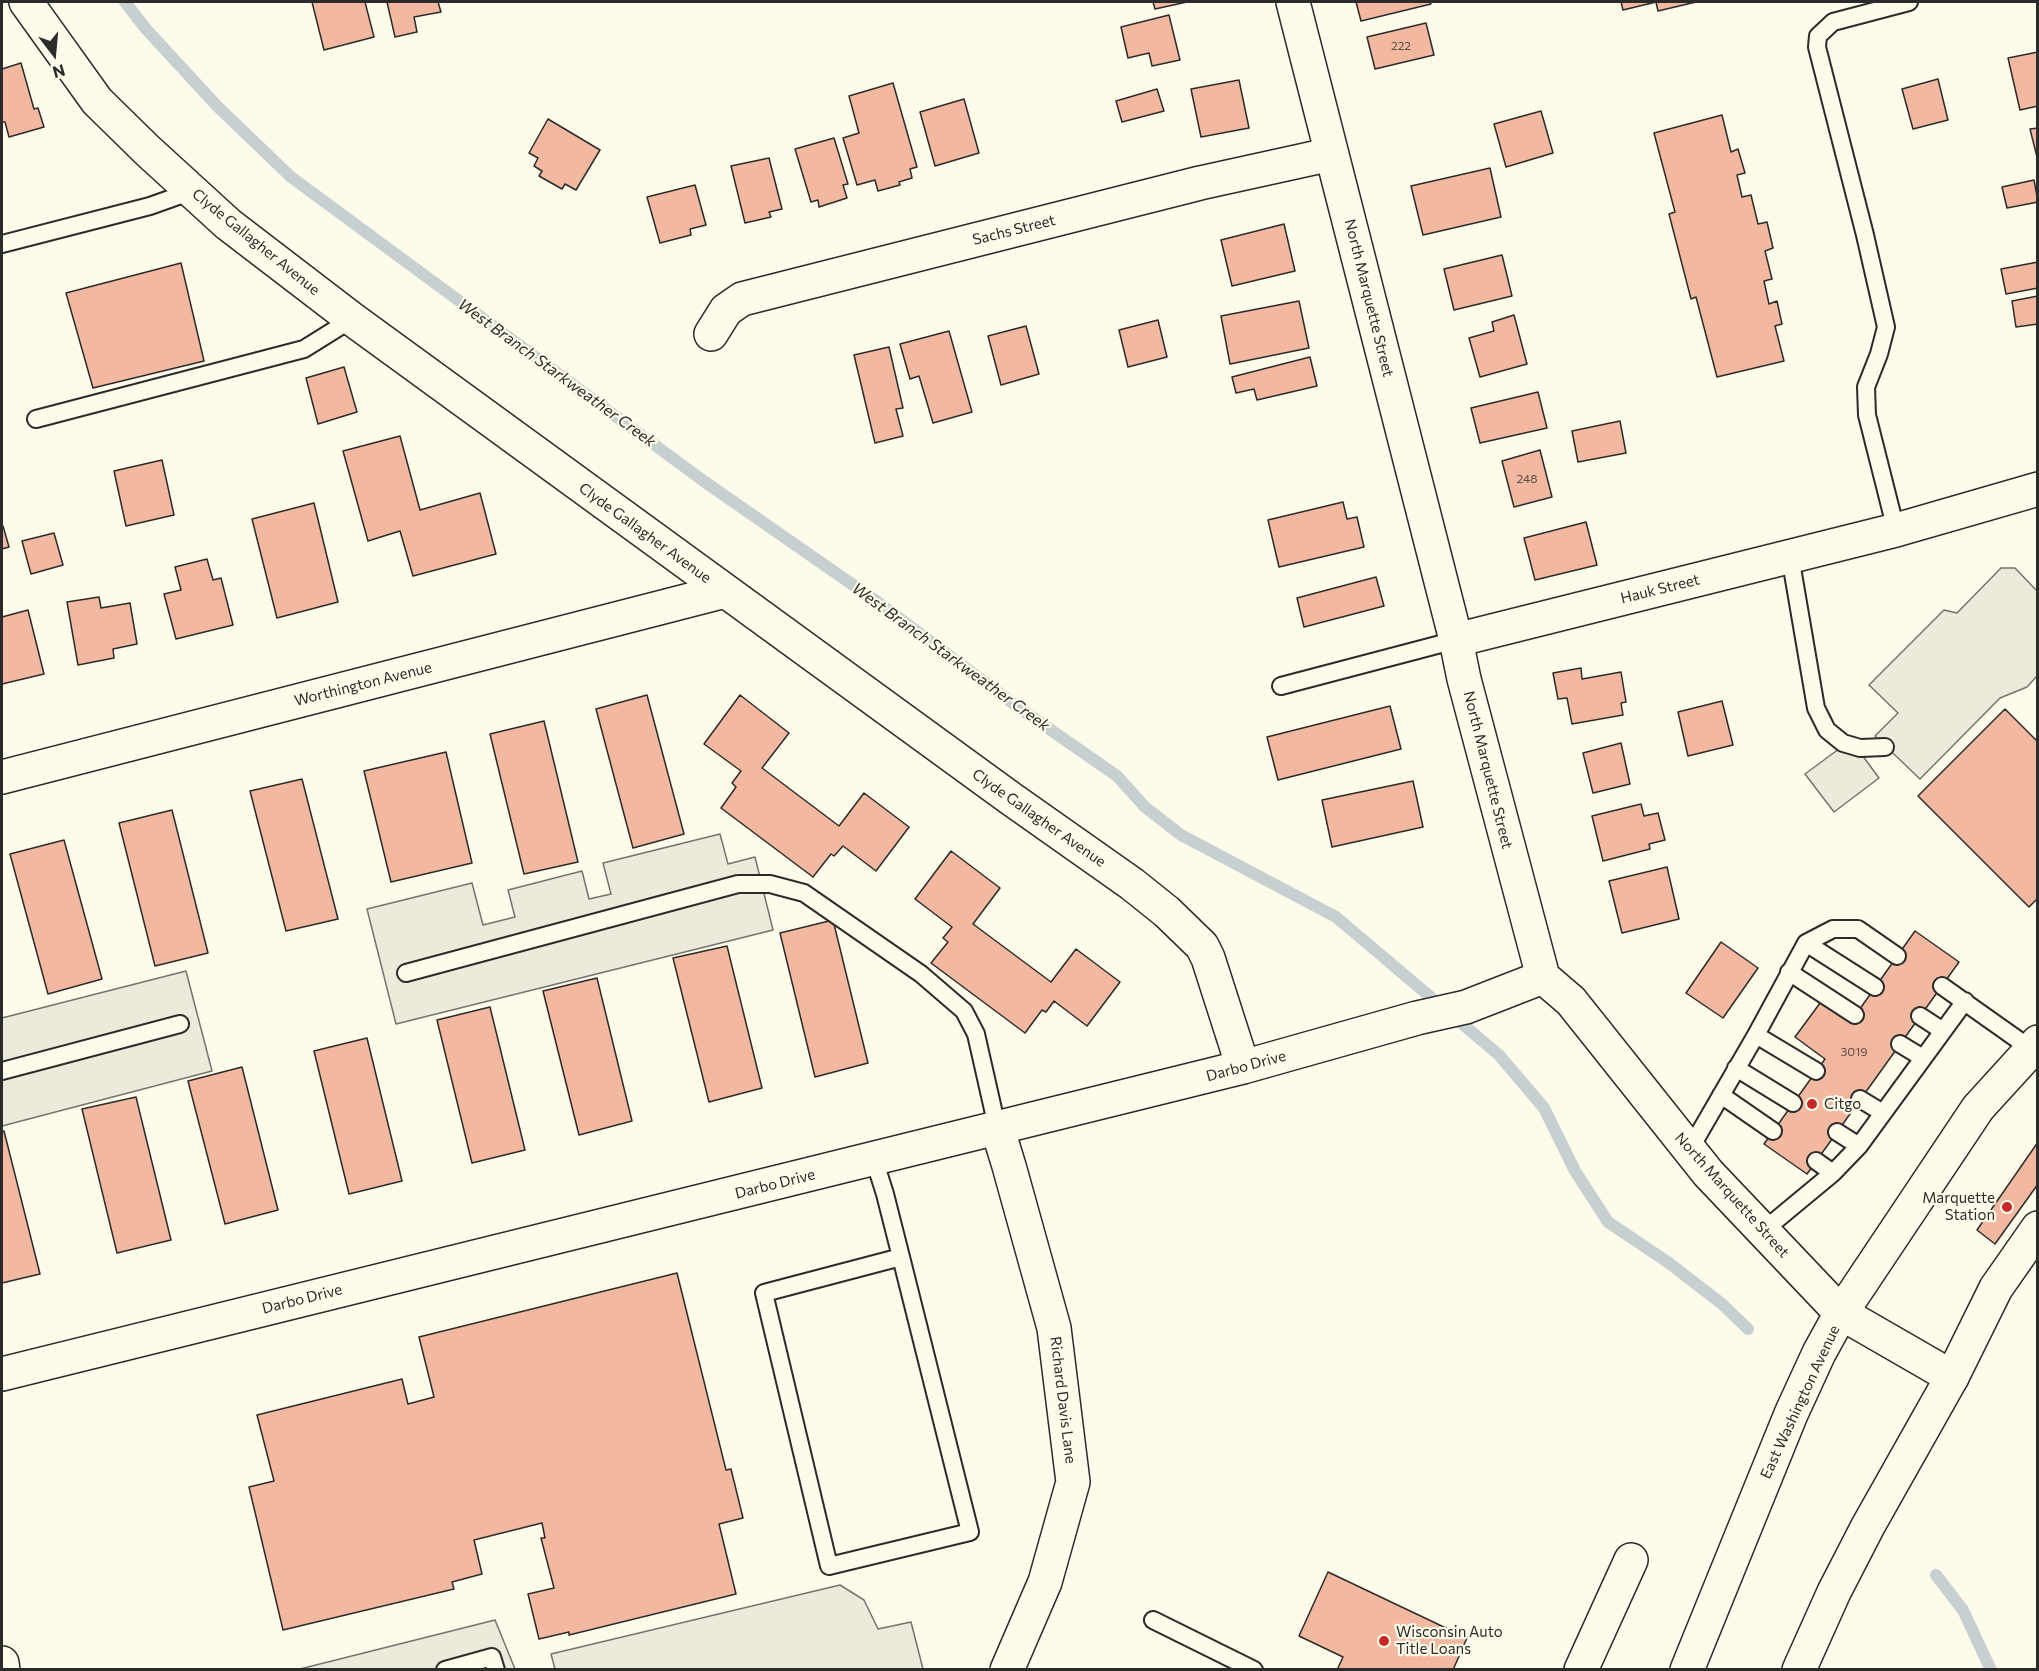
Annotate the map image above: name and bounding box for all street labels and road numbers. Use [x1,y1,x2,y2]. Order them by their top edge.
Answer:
street label: Clyde Gallagher Avenue [189,185,323,299]
street label: Sachs Street [971,211,1057,249]
street label: North Marquette Street [1341,217,1397,379]
street label: Clyde Gallagher Avenue [575,479,715,587]
street label: Hauk Street [1619,570,1701,608]
street label: Worthington Avenue [292,658,434,710]
street label: North Marquette Street [1460,689,1516,851]
street label: Clyde Gallagher Avenue [969,765,1109,871]
street label: Darbo Drive [1204,1047,1288,1085]
street label: North Marquette Street [1671,1129,1793,1261]
street label: Darbo Drive [733,1165,817,1203]
street label: Darbo Drive [260,1280,344,1318]
street label: East Washington Avenue [1756,1322,1844,1482]
street label: Richard Davis Lane [1046,1335,1080,1465]

